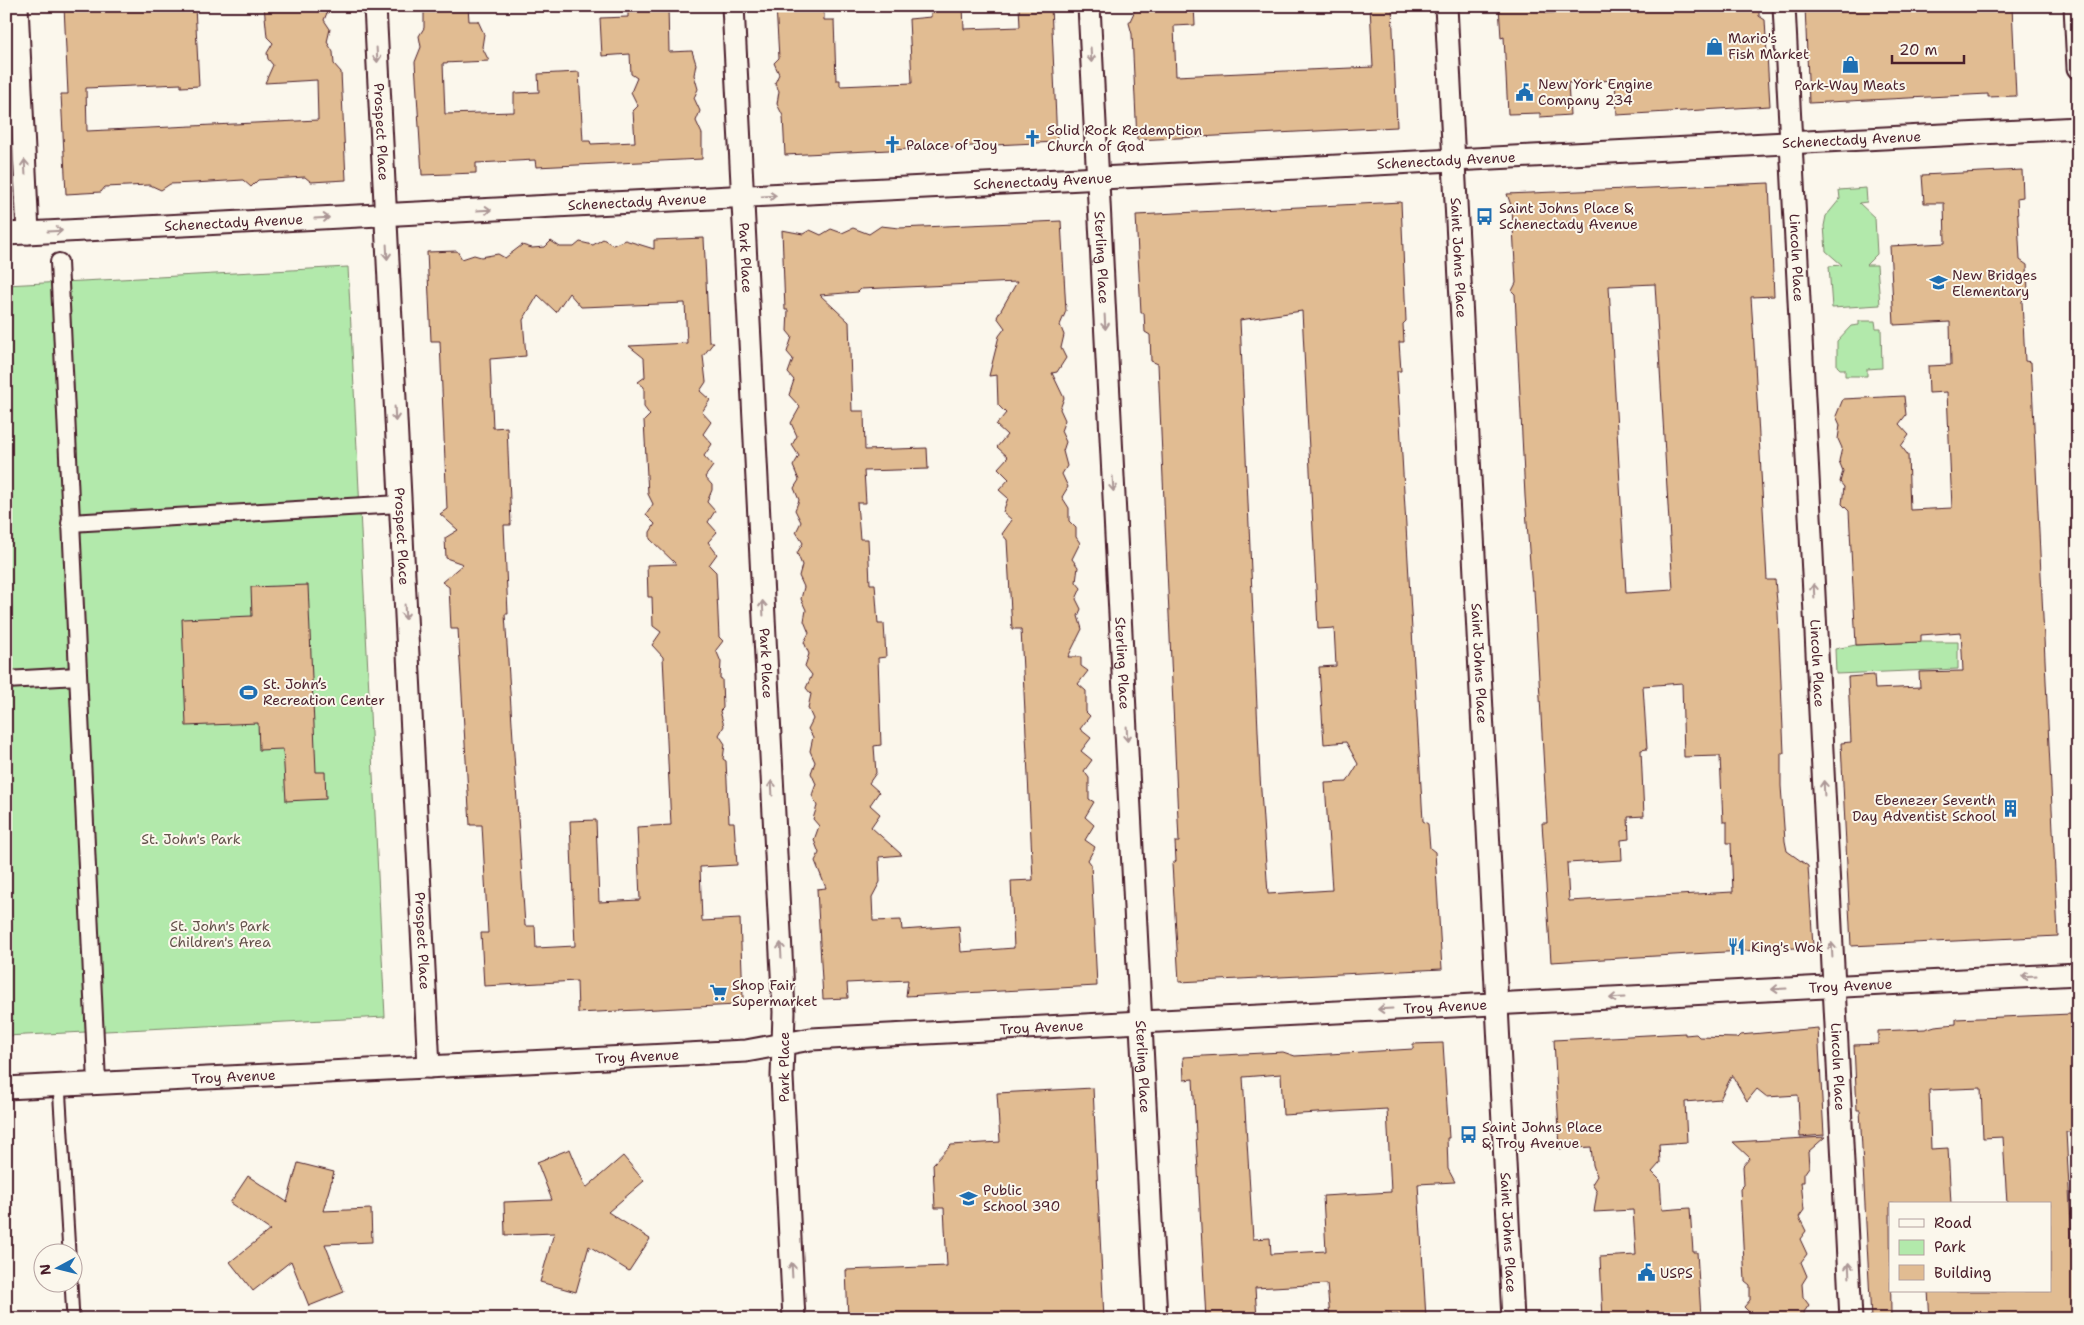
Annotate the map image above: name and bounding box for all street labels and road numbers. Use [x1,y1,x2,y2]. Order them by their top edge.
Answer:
street label: Prospect Place [370,83,393,181]
street label: Schenectady Avenue [1782,127,1922,152]
street label: Schenectady Avenue [1376,148,1516,173]
street label: Schenectady Avenue [973,168,1113,194]
street label: Schenectady Avenue [567,189,707,214]
street label: Saint Johns Place [1447,197,1471,318]
street label: Schenectady Avenue [164,210,304,235]
street label: Sterling Place [1090,211,1113,305]
street label: Lincoln Place [1786,213,1808,302]
street label: Park Place [735,222,757,293]
street label: Prospect Place [391,487,413,586]
street label: Saint Johns Place [1467,602,1492,724]
street label: Sterling Place [1111,616,1134,710]
street label: Lincoln Place [1806,619,1829,708]
street label: Park Place [756,627,777,699]
street label: Prospect Place [411,891,434,990]
street label: Troy Avenue [1808,975,1893,997]
street label: Troy Avenue [1403,995,1488,1018]
street label: Troy Avenue [999,1016,1084,1038]
street label: Sterling Place [1132,1020,1154,1113]
street label: Lincoln Place [1827,1022,1849,1111]
street label: Park Place [775,1032,793,1102]
street label: Troy Avenue [595,1045,680,1068]
street label: Troy Avenue [191,1066,276,1088]
street label: Saint Johns Place [1497,1172,1521,1293]

